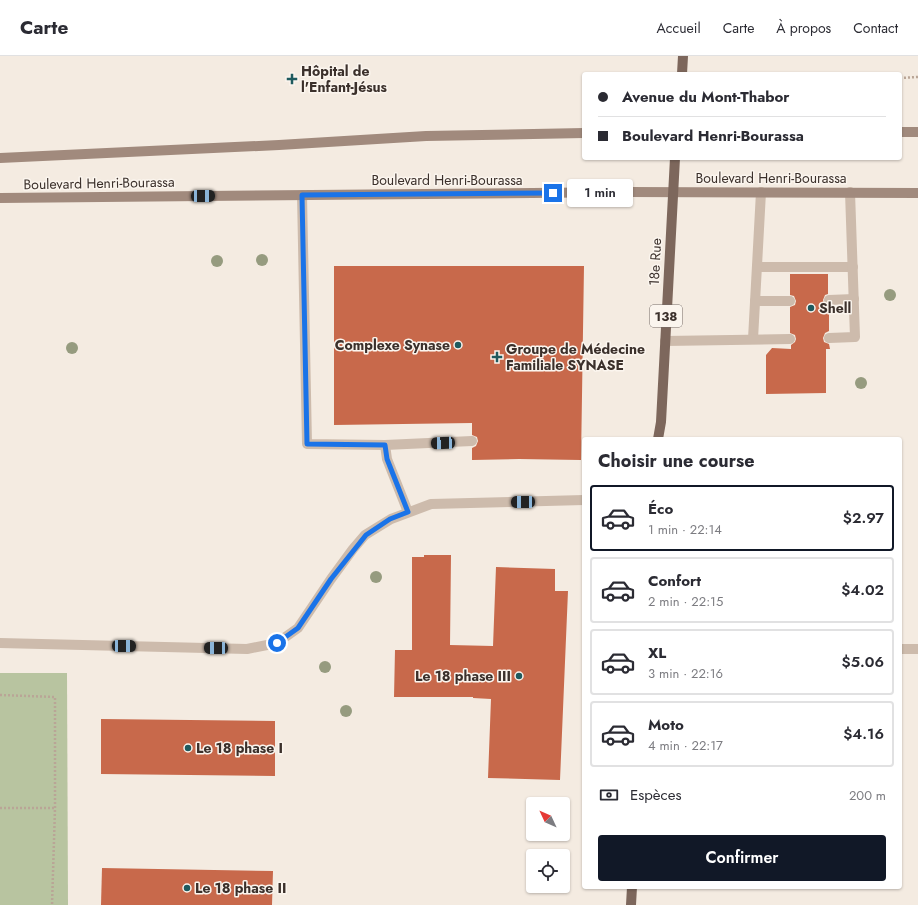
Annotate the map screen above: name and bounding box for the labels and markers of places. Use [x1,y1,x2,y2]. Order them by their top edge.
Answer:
place label: Hôpital de l'Enfant-Jésus [301,61,388,97]
marker: Hôpital de l'Enfant-Jésus [286,73,298,85]
place label: Shell [819,298,851,318]
marker: Shell [806,303,816,313]
place label: Complexe Synase [335,335,450,355]
place label: Groupe de Médecine Familiale SYNASE [506,339,645,375]
marker: Complexe Synase [453,340,463,350]
marker: Groupe de Médecine Familiale SYNASE [491,351,503,363]
place label: Le 18 phase III [415,666,511,686]
marker: Le 18 phase III [514,671,524,681]
place label: Le 18 phase I [196,738,283,758]
marker: Le 18 phase I [183,743,193,753]
place label: Le 18 phase II [195,878,286,898]
marker: Le 18 phase II [182,883,192,893]

